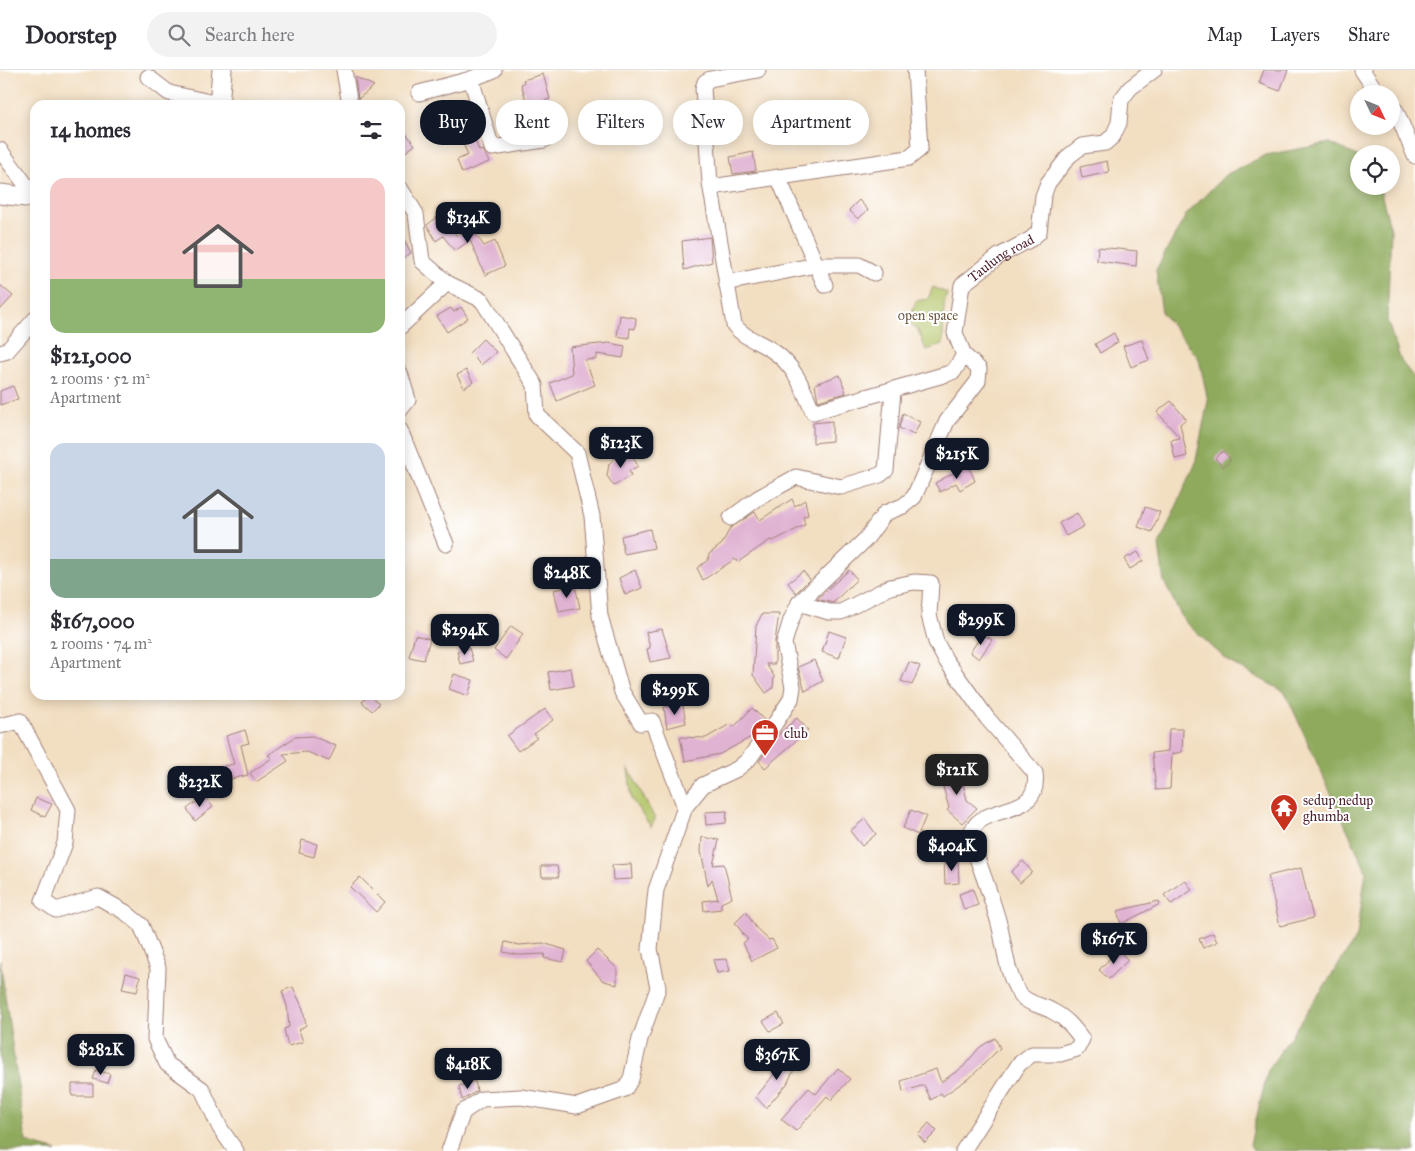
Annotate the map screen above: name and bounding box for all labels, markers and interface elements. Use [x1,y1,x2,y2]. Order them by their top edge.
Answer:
search box [147,12,497,57]
text: Doorstep [25,20,117,50]
icon: search [165,21,193,49]
text: Search here [205,23,295,46]
text: Map [1207,24,1242,46]
text: Layers [1270,24,1320,46]
text: Share [1348,24,1390,46]
north arrow [1350,85,1400,135]
map controls [1350,85,1400,195]
chip: Buy [420,100,486,145]
chip: Rent [496,100,568,145]
chip: Filters [578,100,663,145]
chip: New [673,100,743,145]
chip: Apartment [753,100,869,145]
icon: filters [357,116,385,144]
text: 14 homes [50,117,131,143]
button: locate [1350,145,1400,195]
pin: $134K [433,202,503,244]
text: $134K [447,208,489,227]
icon: home [173,211,263,301]
street label: Taulung road [965,231,1037,286]
park label: open space [898,307,958,324]
text: $121,000 [50,343,132,369]
text: 2 rooms · 52 m² [50,369,150,388]
text: Apartment [50,388,122,407]
pin: $123K [586,426,656,469]
text: $123K [600,433,642,452]
pin: $215K [922,438,992,480]
text: $215K [936,444,978,463]
icon: home [173,476,263,566]
pin: $248K [532,556,602,599]
text: $248K [544,563,590,582]
pin: $299K [946,604,1016,646]
text: $167,000 [50,608,135,634]
text: $299K [958,610,1004,629]
pin: $294K [430,614,500,656]
text: $294K [442,620,488,639]
text: 2 rooms · 74 m² [50,634,152,653]
text: Apartment [50,653,122,672]
pin: $299K [640,674,710,716]
text: $299K [652,680,698,699]
office icon: club [750,718,780,757]
place label: club [784,725,808,742]
pin: $121K [922,754,992,796]
text: $121K [936,760,978,779]
pin: $232K [165,766,235,808]
text: $232K [178,772,222,791]
place label: sedup nedup ghumba [1303,792,1373,825]
temple icon: sedup nedup ghumba [1269,793,1299,832]
pin: $404K [917,830,987,872]
text: $404K [928,836,976,855]
pin: $167K [1079,922,1149,965]
text: $167K [1092,929,1136,948]
pin: $282K [66,1034,136,1076]
pin: $367K [742,1038,812,1081]
text: $282K [78,1040,124,1059]
text: $367K [755,1045,799,1064]
pin: $418K [433,1048,503,1090]
text: $418K [446,1054,490,1073]

